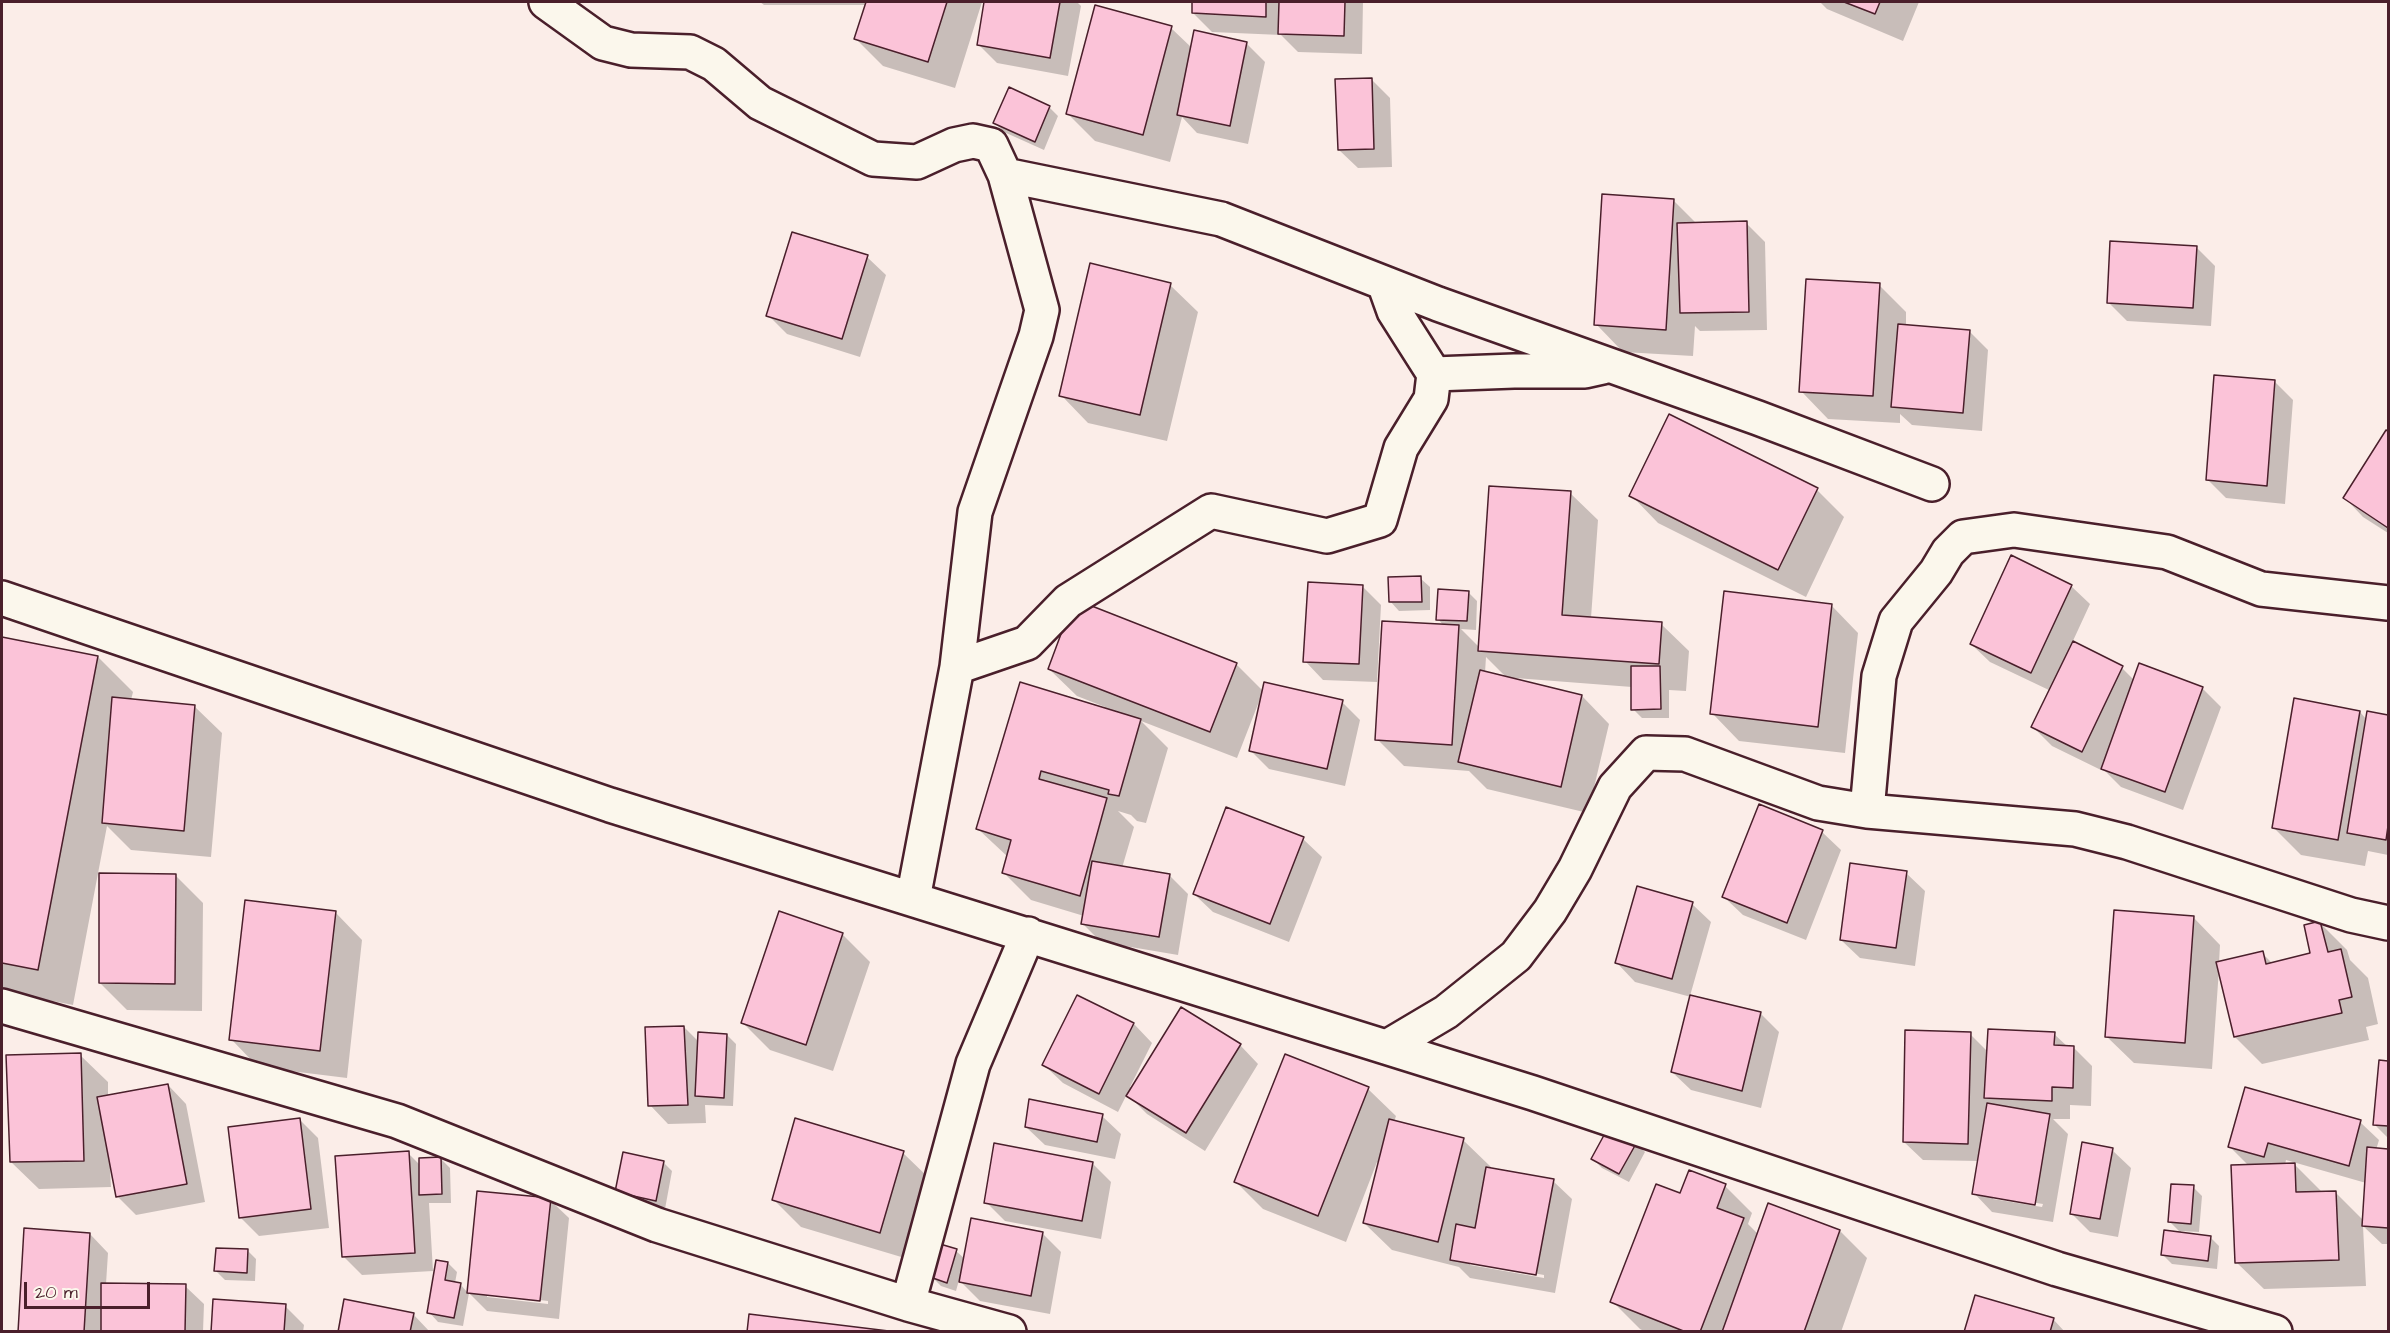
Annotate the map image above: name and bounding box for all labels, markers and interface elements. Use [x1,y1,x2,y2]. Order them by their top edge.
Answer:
scale bar [27,1270,153,1308]
text: 20 m [35,1280,78,1305]

